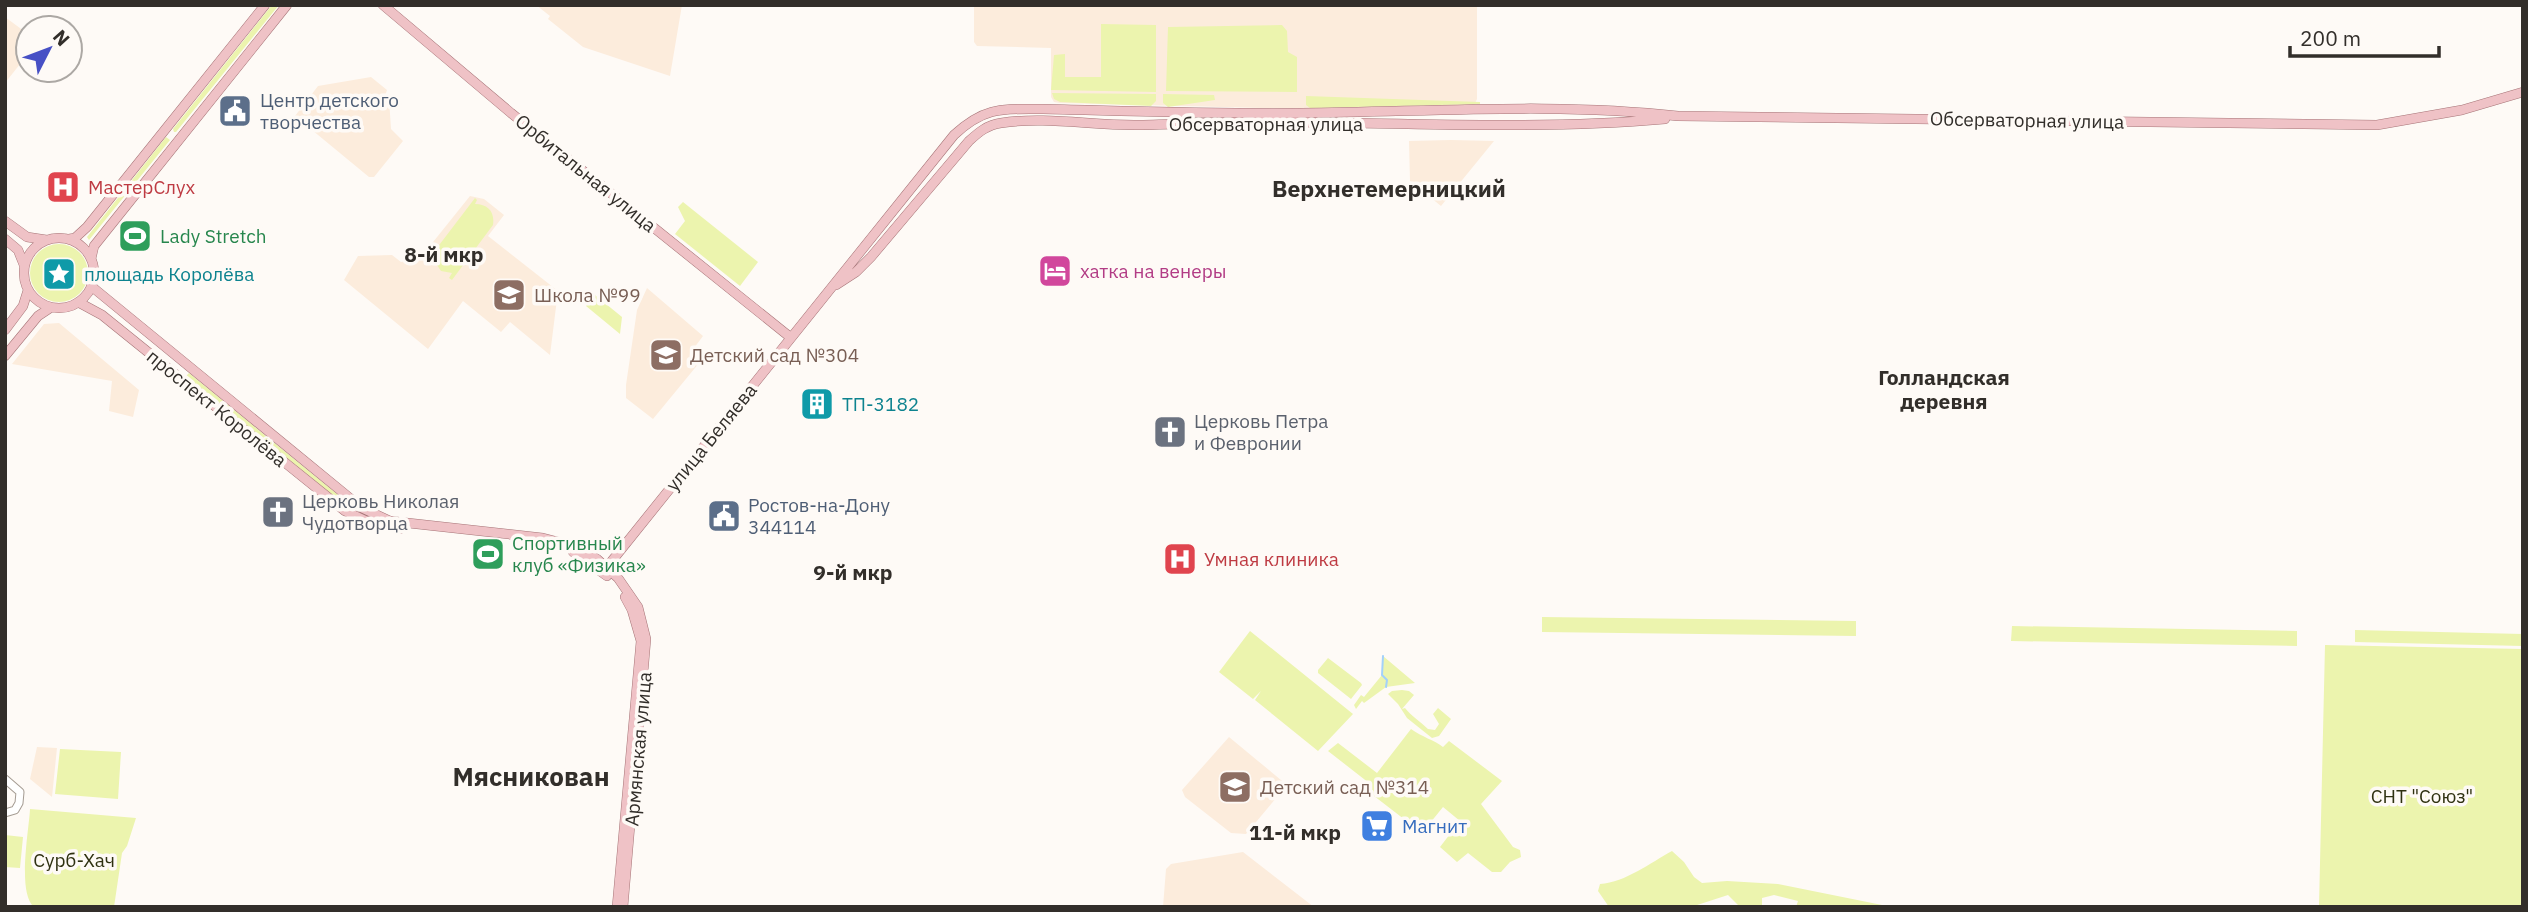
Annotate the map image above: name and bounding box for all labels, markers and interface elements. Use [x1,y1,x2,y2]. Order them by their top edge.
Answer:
north arrow [14,14,84,84]
scale bar [2290,14,2439,58]
text: N [48,24,75,51]
text: 200 m [2300,24,2361,52]
place label: Центр детского творчества [260,88,399,134]
public building icon: Центр детского творчества [216,92,254,130]
street label: Обсерваторная улица [1930,106,2124,134]
street label: Орбитальная улица [511,109,661,237]
street label: Обсерваторная улица [1169,112,1363,136]
hospital icon: МастерСлух [44,168,82,206]
district label: Верхнетемерницкий [1272,173,1506,203]
place label: МастерСлух [88,175,195,199]
sports icon: Lady Stretch [116,217,154,255]
place label: Lady Stretch [160,224,267,248]
district label: 8-й мкр [404,240,484,268]
hotel icon: хатка на венеры [1036,252,1074,290]
place icon: площадь Королёва [40,255,78,293]
place label: хатка на венеры [1080,259,1226,283]
place label: площадь Королёва [84,262,254,286]
school or university icon: Школа №99 [490,276,528,314]
place label: Школа №99 [534,283,641,307]
school or university icon: Детский сад №304 [647,336,685,374]
place label: Детский сад №304 [690,343,859,367]
street label: проспект Королёва [142,344,292,472]
district label: Голландская деревня [1878,363,2010,415]
street label: улица Беляева [660,378,762,496]
building icon: ТП-3182 [798,385,836,423]
place label: ТП-3182 [842,392,919,416]
place label: Церковь Петра и Февронии [1194,409,1328,455]
church icon: Церковь Петра и Февронии [1151,413,1189,451]
place label: Церковь Николая Чудотворца [302,489,459,535]
church icon: Церковь Николая Чудотворца [259,493,297,531]
place label: Ростов-на-Дону 344114 [748,493,891,539]
public building icon: Ростов-на-Дону 344114 [705,497,743,535]
place label: Спортивный клуб «Физика» [512,531,646,577]
sports icon: Спортивный клуб «Физика» [469,535,507,573]
hospital icon: Умная клиника [1161,540,1199,578]
place label: Умная клиника [1204,547,1339,571]
district label: 9-й мкр [813,558,893,586]
street label: Армянская улица [619,671,657,827]
district label: Мясникован [452,759,610,793]
school or university icon: Детский сад №314 [1216,768,1254,806]
place label: Детский сад №314 [1260,775,1429,799]
park label: СНТ "Союз" [2371,784,2473,808]
supermarket icon: Магнит [1358,807,1396,845]
place label: Магнит [1402,814,1467,838]
district label: 11-й мкр [1249,818,1341,846]
park label: Сурб-Хач [33,848,115,872]

